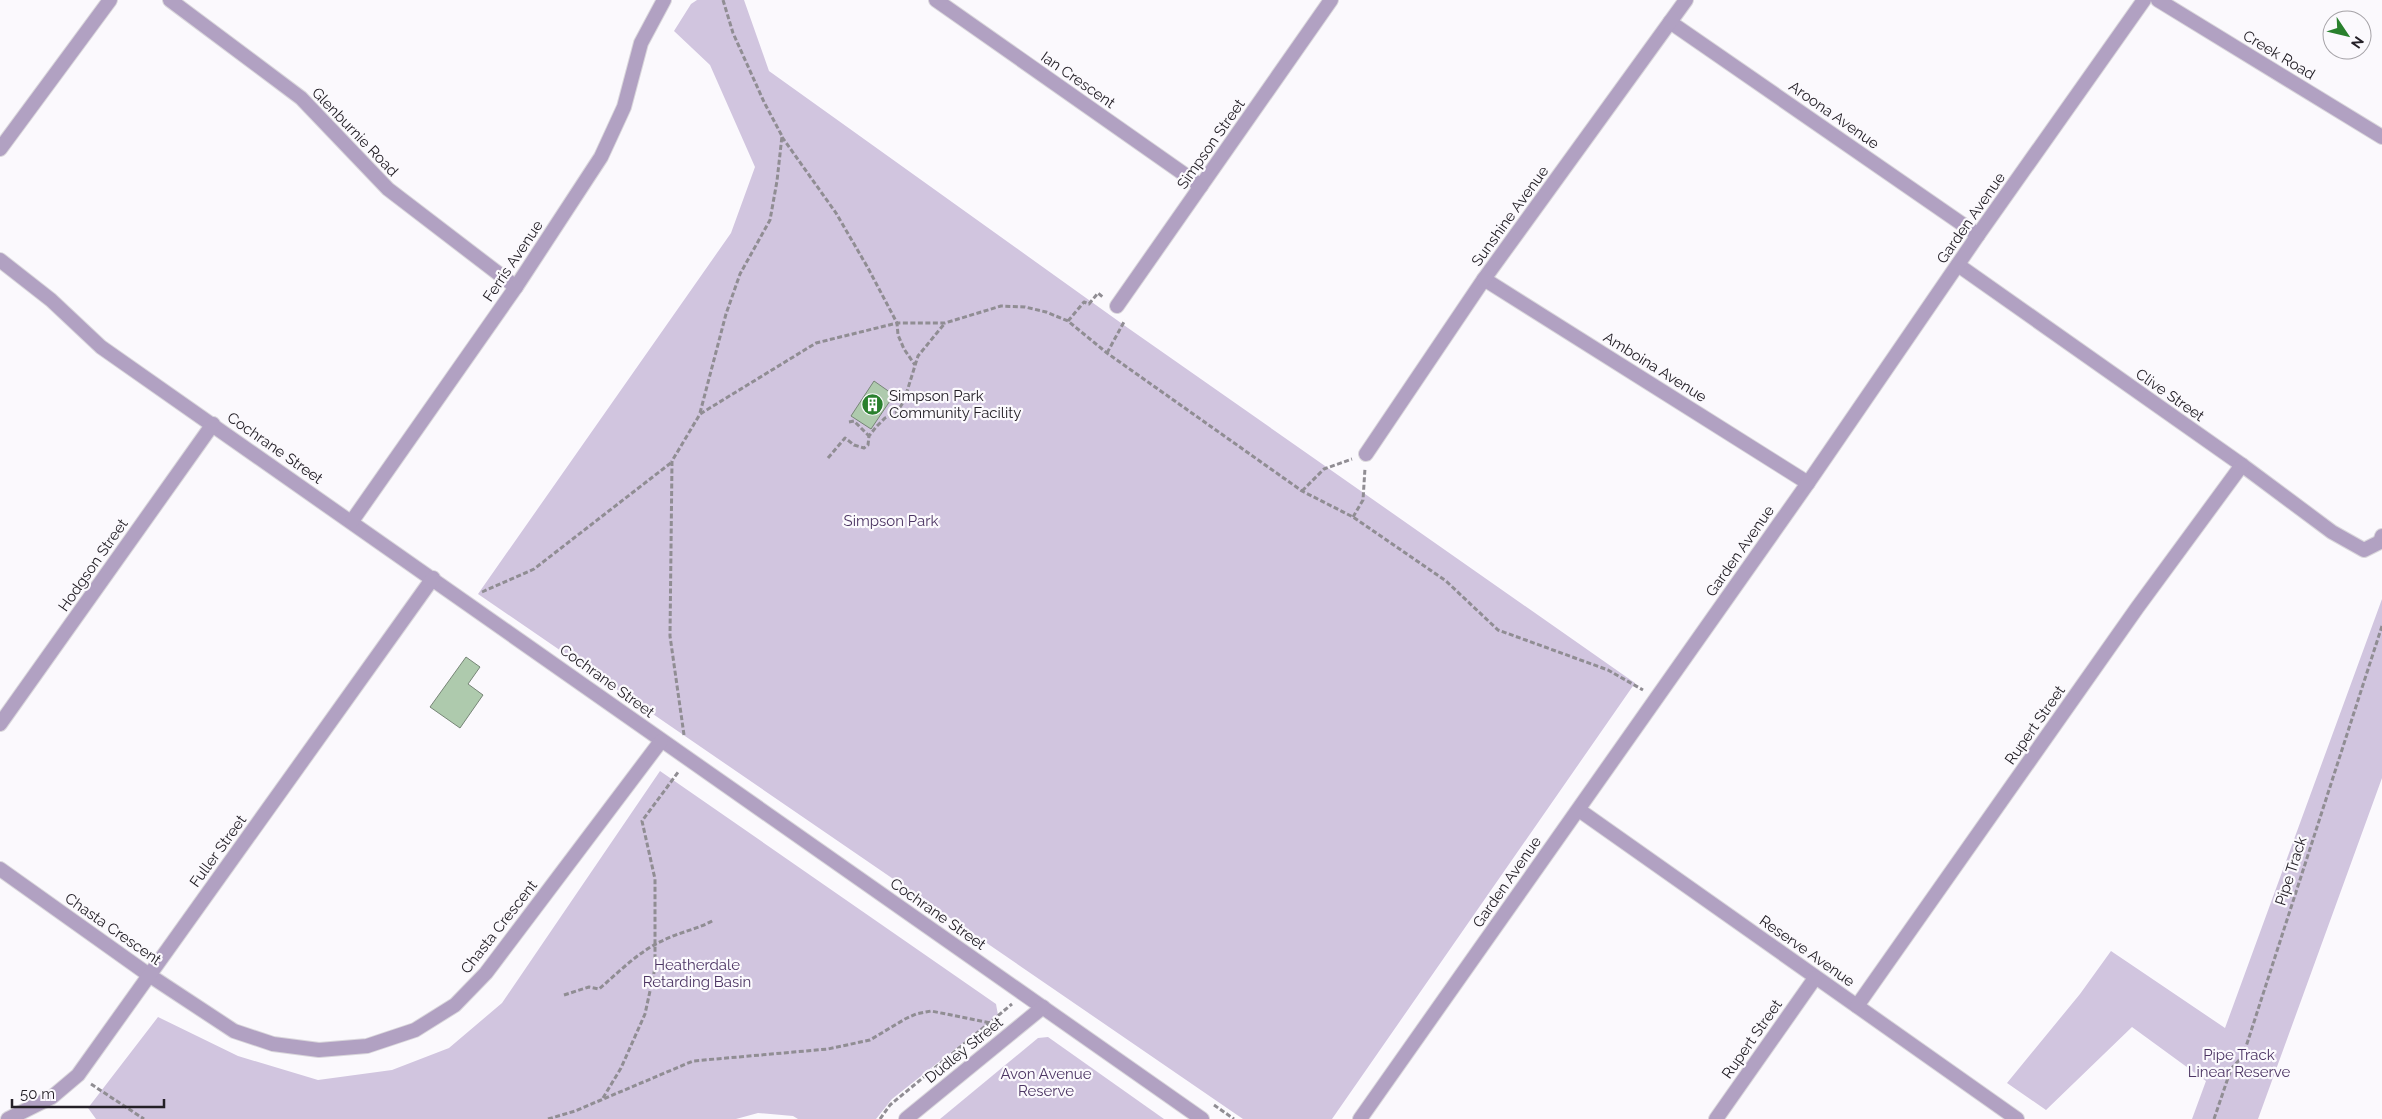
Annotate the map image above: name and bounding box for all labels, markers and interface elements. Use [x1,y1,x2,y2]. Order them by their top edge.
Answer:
north arrow [2322,10,2372,60]
street label: Creek Road [2240,27,2318,83]
text: N [2348,33,2367,51]
street label: Ian Crescent [1037,48,1119,112]
street label: Aroona Avenue [1785,77,1883,153]
street label: Glenburnie Road [308,84,402,180]
street label: Simpson Street [1173,96,1249,192]
street label: Sunshine Avenue [1468,162,1553,270]
street label: Garden Avenue [1933,169,2009,267]
street label: Ferris Avenue [479,217,547,305]
street label: Amboina Avenue [1600,328,1710,406]
street label: Clive Street [2132,365,2208,425]
place label: Simpson Park Community Facility [889,387,1021,422]
building icon: Simpson Park Community Facility [861,393,885,417]
street label: Cochrane Street [224,408,326,488]
street label: Garden Avenue [1702,502,1778,600]
park label: Simpson Park [844,512,938,530]
street label: Hodgson Street [54,515,132,615]
street label: Cochrane Street [556,641,658,721]
street label: Rupert Street [2001,682,2069,768]
street label: Fuller Street [186,812,250,890]
street label: Garden Avenue [1469,833,1545,931]
street label: Pipe Track [2271,834,2311,908]
street label: Cochrane Street [887,874,989,954]
street label: Chasta Crescent [457,877,541,977]
street label: Chasta Crescent [61,889,165,969]
street label: Reserve Avenue [1756,911,1858,991]
park label: Heatherdale Retarding Basin [643,956,751,991]
street label: Rupert Street [1718,996,1786,1082]
street label: Dudley Street [922,1013,1006,1087]
park label: Pipe Track Linear Reserve [2188,1046,2291,1081]
park label: Avon Avenue Reserve [1000,1065,1092,1100]
scale bar [12,1076,165,1108]
text: 50 m [20,1085,55,1103]

